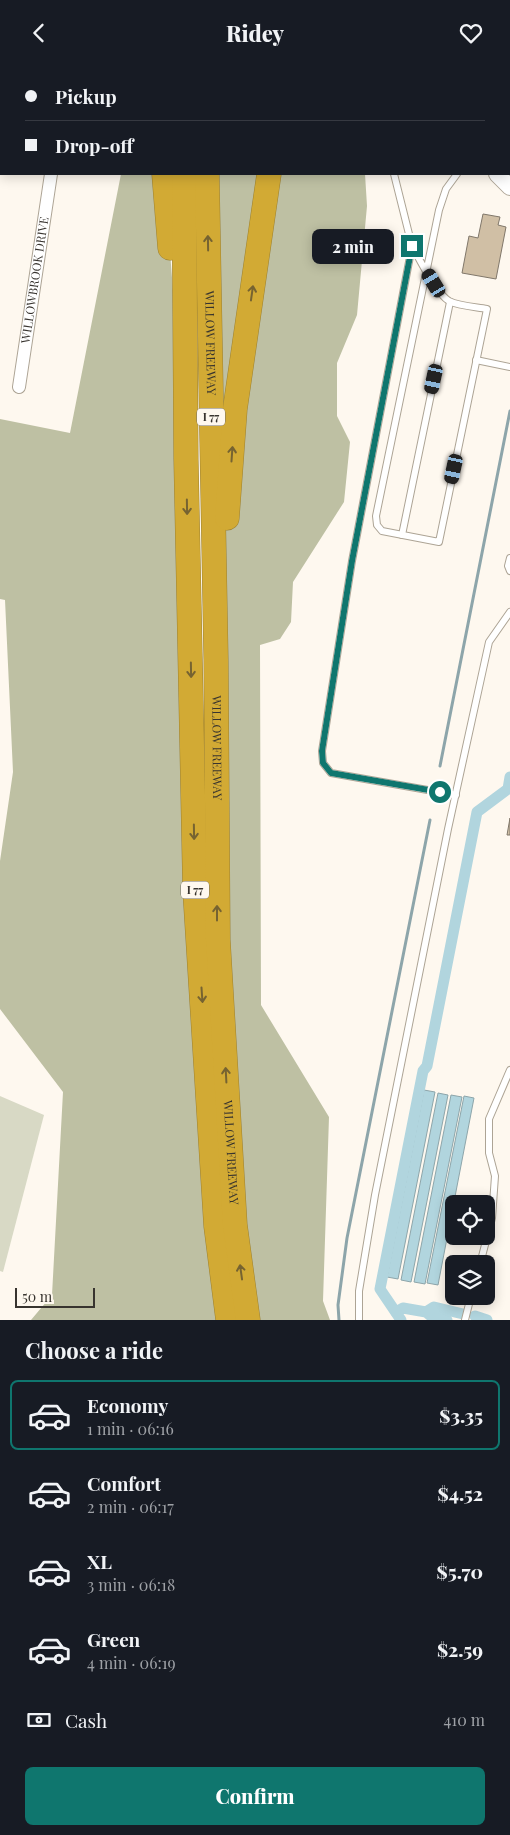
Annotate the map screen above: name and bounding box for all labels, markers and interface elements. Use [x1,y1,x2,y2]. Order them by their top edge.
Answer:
text: Ridey [226,18,284,48]
icon: back [25,19,53,47]
icon: heart [457,19,485,47]
text: Pickup [55,83,117,109]
text: Drop-off [55,132,133,158]
street label: WILLOWBROOK DRIVE [17,216,51,345]
callout: 2 min [312,229,394,263]
route end [401,235,423,257]
one-way arrow [203,236,213,252]
text: 2 min [332,236,374,257]
car [419,266,448,300]
one-way arrow [248,285,258,301]
street label: WILLOW FREEWAY [202,289,220,396]
car [423,363,444,395]
road number: I 77 [197,409,225,426]
one-way arrow [227,446,236,462]
car [443,453,464,485]
one-way arrow [183,499,192,515]
one-way arrow [186,662,196,678]
street label: WILLOW FREEWAY [209,694,226,801]
route start [429,781,451,803]
one-way arrow [189,824,199,840]
road number: I 77 [181,881,209,899]
one-way arrow [212,905,222,921]
one-way arrow [197,986,206,1002]
one-way arrow [221,1067,230,1083]
street label: WILLOW FREEWAY [221,1099,243,1206]
map controls [445,1195,495,1305]
button: locate [445,1195,495,1245]
button: layers [445,1255,495,1305]
one-way arrow [236,1264,246,1280]
scale bar [15,1285,95,1308]
text: 50 m [22,1287,52,1306]
text: Choose a ride [25,1335,163,1365]
text: Economy [87,1392,168,1418]
icon: car [27,1393,72,1438]
text: $3.35 [439,1402,483,1428]
text: 1 min · 06:16 [87,1418,174,1439]
text: Comfort [87,1470,161,1496]
icon: car [27,1471,72,1516]
text: $4.52 [437,1480,483,1506]
text: 2 min · 06:17 [87,1496,174,1517]
text: XL [87,1548,112,1574]
icon: car [27,1549,72,1594]
text: $5.70 [437,1558,483,1584]
text: 3 min · 06:18 [87,1574,175,1595]
text: Green [87,1626,140,1652]
icon: car [27,1627,72,1672]
text: $2.59 [437,1636,483,1662]
text: 4 min · 06:19 [87,1652,176,1673]
icon: cash [25,1706,53,1734]
text: Cash [65,1707,107,1733]
text: 410 m [443,1709,485,1730]
button: Confirm [25,1767,485,1825]

